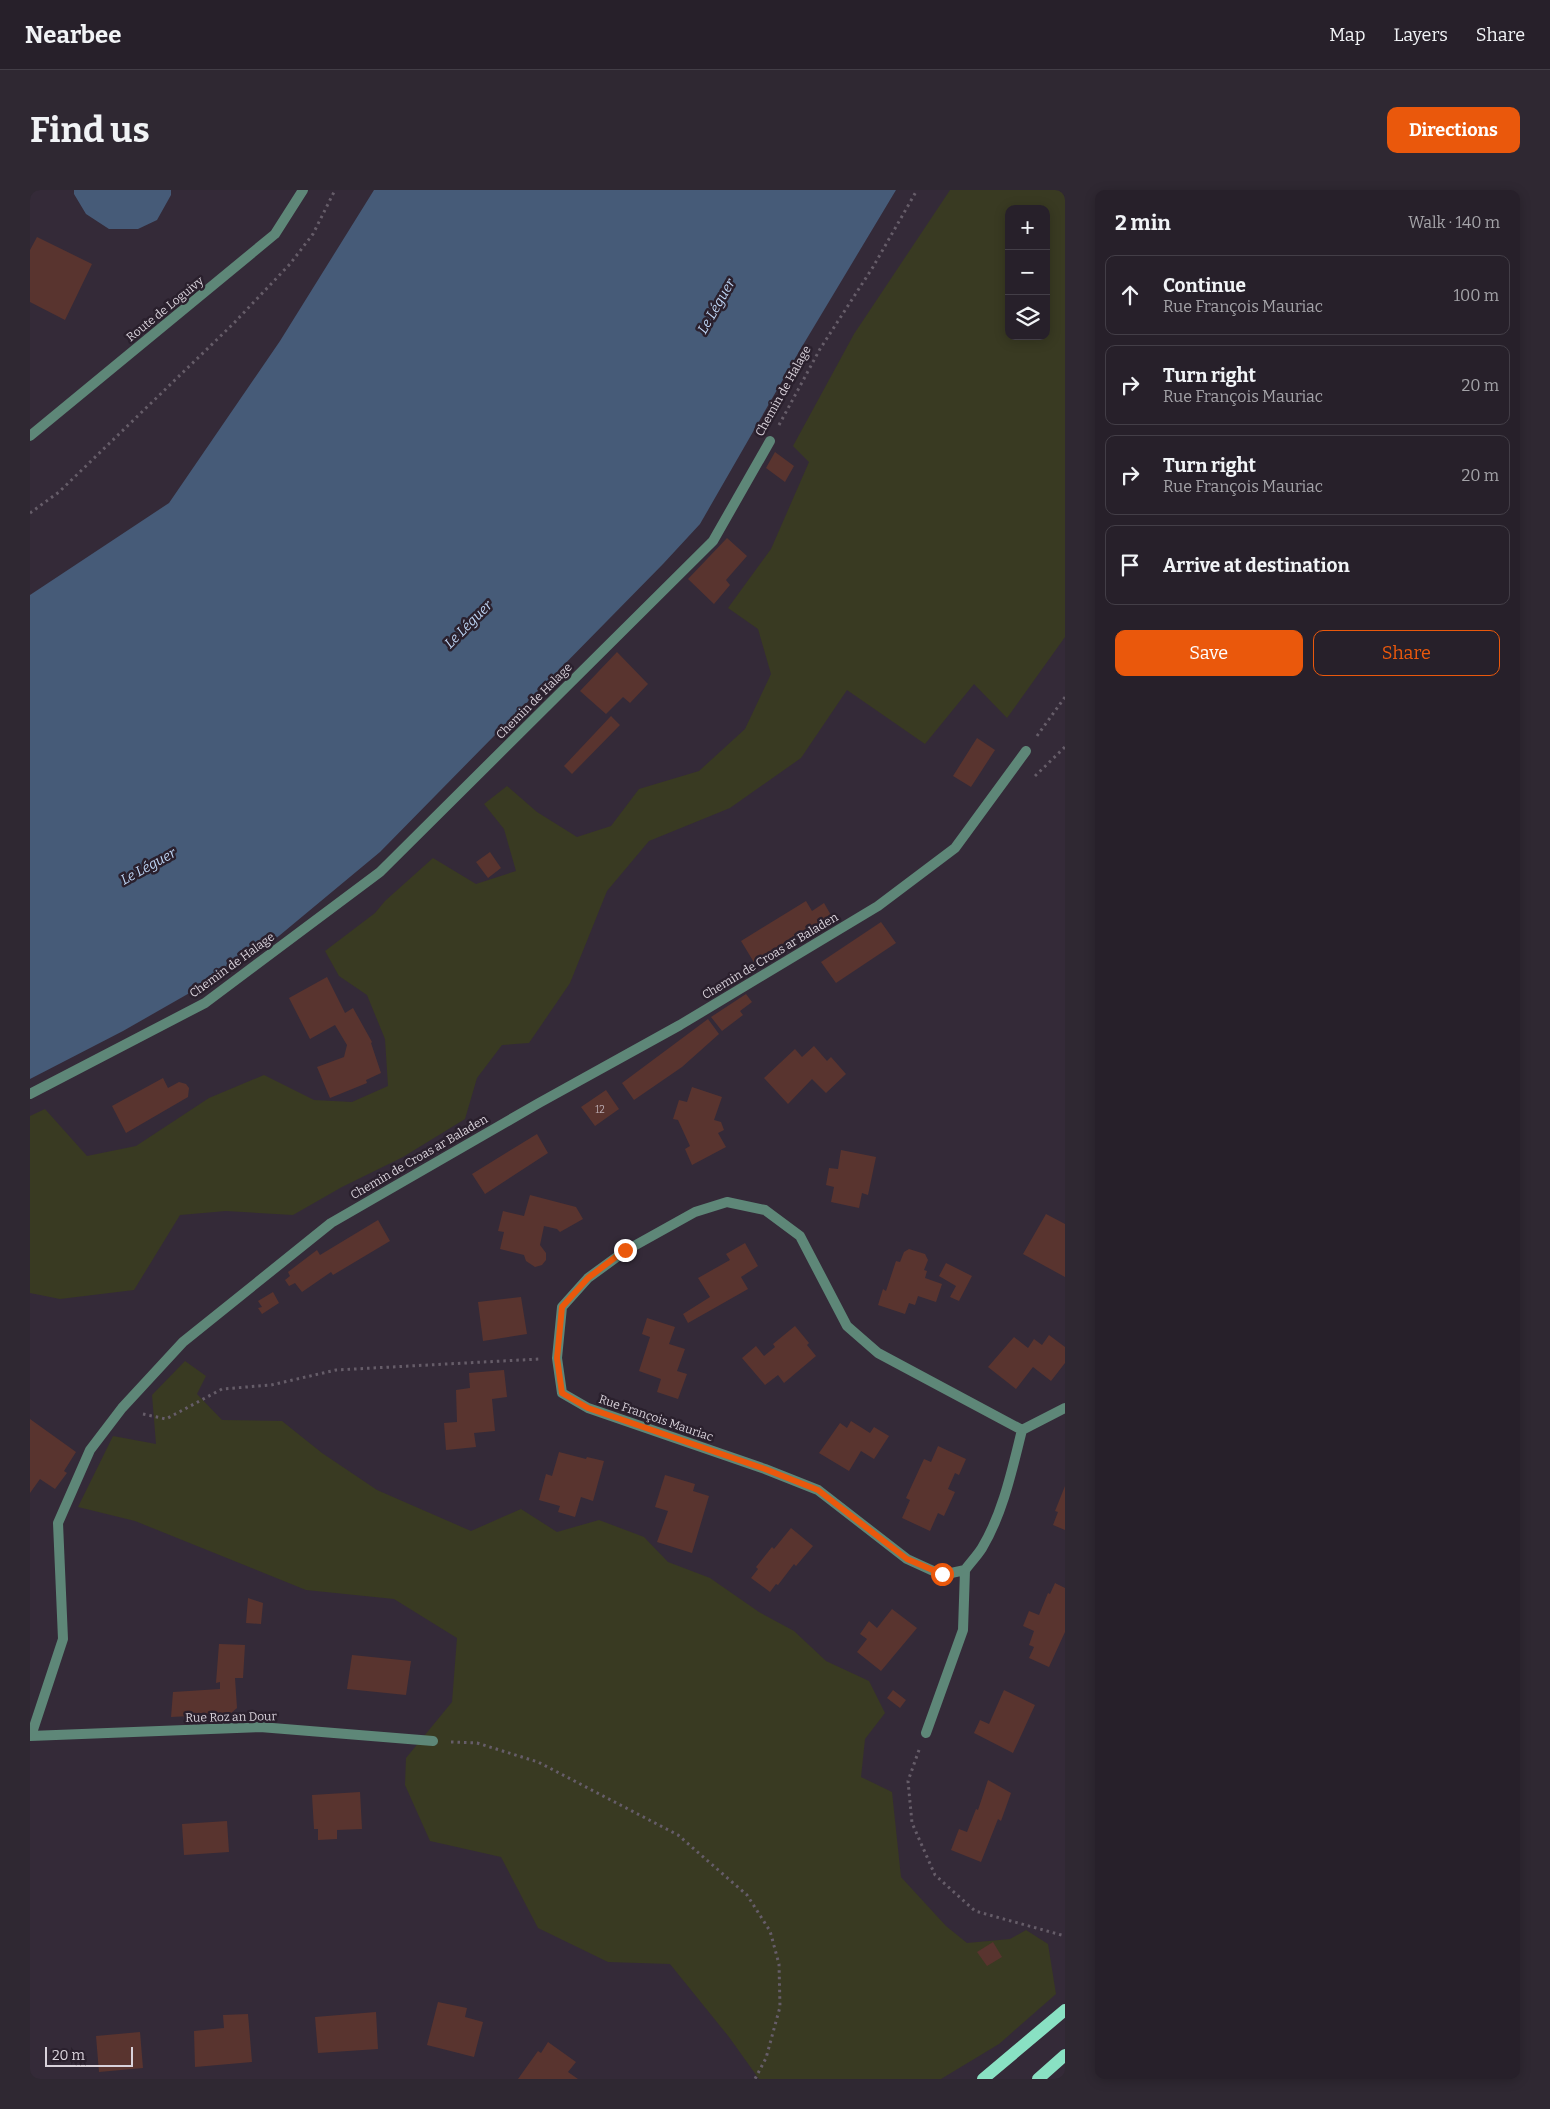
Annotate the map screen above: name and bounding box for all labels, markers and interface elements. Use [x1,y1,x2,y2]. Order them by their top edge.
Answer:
text: Nearbee [25,21,121,49]
text: Map [1329,24,1365,46]
text: Layers [1393,24,1448,46]
text: Share [1476,24,1525,46]
button: Directions [1387,107,1520,153]
text: Find us [30,109,150,151]
map controls [1005,205,1050,340]
button: + [1005,205,1050,250]
text: 2 min [1115,210,1171,236]
text: Walk · 140 m [1408,213,1500,232]
button: − [1005,250,1050,295]
street label: Route de Loguivy [124,273,207,344]
text: Continue [1163,274,1246,297]
water label: Le Léguer [694,275,740,337]
icon: ahead [1116,281,1144,309]
text: 100 m [1454,286,1499,305]
button: layers [1005,295,1050,340]
text: Rue François Mauriac [1163,297,1323,316]
street label: Chemin de Halage [752,343,814,439]
text: Turn right [1163,364,1256,387]
icon: right [1116,371,1144,399]
text: 20 m [1462,376,1499,395]
text: Rue François Mauriac [1163,387,1323,406]
text: Turn right [1163,454,1256,477]
icon: right [1116,461,1144,489]
text: 20 m [1462,466,1499,485]
text: Rue François Mauriac [1163,477,1323,496]
icon: arrive [1116,551,1144,579]
text: Arrive at destination [1163,554,1350,577]
water label: Le Léguer [441,596,497,652]
button: Save [1115,630,1303,676]
button: Share [1313,630,1500,676]
street label: Chemin de Halage [493,660,575,742]
water label: Le Léguer [118,844,180,889]
street label: Chemin de Croas ar Baladen [700,910,841,1002]
street label: Chemin de Halage [187,930,277,1000]
house number: 12 [595,1104,605,1116]
street label: Chemin de Croas ar Baladen [348,1112,490,1202]
route end [614,1239,637,1262]
street label: Rue François Mauriac [597,1392,715,1444]
route start [931,1563,954,1586]
street label: Rue Roz an Dour [185,1709,278,1725]
scale bar [45,2044,132,2067]
text: 20 m [52,2047,85,2064]

